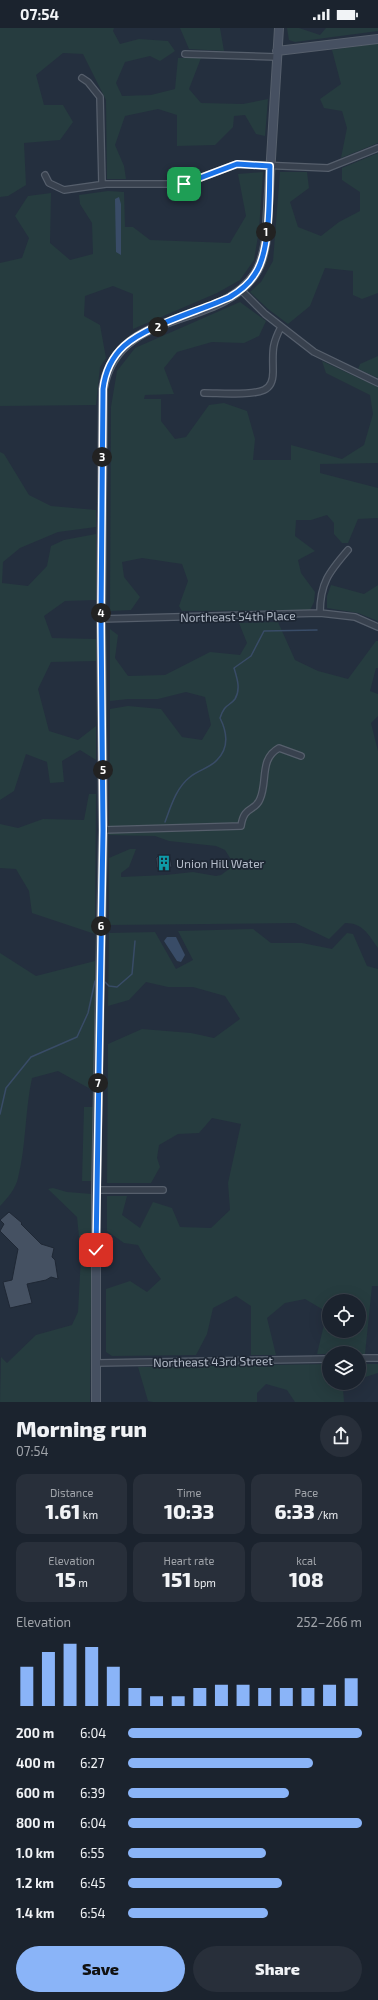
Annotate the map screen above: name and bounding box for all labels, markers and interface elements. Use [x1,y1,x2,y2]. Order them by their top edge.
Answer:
text: 07:54 [20,5,59,23]
pin [167,167,201,201]
icon: arrive [173,173,195,195]
pin: 1 [256,222,276,242]
text: 1 [264,225,268,238]
pin: 2 [148,317,168,337]
text: 2 [155,320,161,333]
pin: 3 [92,447,112,467]
text: 3 [99,450,105,463]
pin: 4 [91,603,111,623]
text: 4 [97,606,105,619]
street label: Northeast 54th Place [180,608,296,624]
pin: 5 [93,760,113,780]
text: 5 [100,763,106,776]
building icon: Union Hill Water [155,854,173,872]
place label: Union Hill Water [176,856,265,870]
pin: 6 [91,916,111,936]
text: 6 [98,919,104,932]
pin: 7 [88,1073,108,1093]
text: 7 [95,1076,101,1089]
pin [79,1233,113,1267]
icon: check [85,1239,107,1261]
map controls [322,1294,366,1390]
button: locate [322,1294,366,1338]
button: layers [322,1346,366,1390]
street label: Northeast 43rd Street [153,1353,273,1369]
text: Morning run [16,1415,147,1441]
button: share [320,1415,362,1457]
text: 07:54 [16,1443,49,1459]
text: Distance [50,1486,93,1499]
text: Time [177,1486,201,1499]
text: Pace [294,1486,318,1499]
text: 1.61 [45,1499,80,1523]
text: 10:33 [164,1499,214,1523]
text: 6:33 [275,1499,315,1523]
text: km [80,1508,98,1521]
text: /km [315,1508,338,1521]
text: Elevation [48,1554,95,1567]
text: Heart rate [164,1554,214,1567]
text: kcal [296,1554,316,1567]
text: 15 [55,1567,76,1591]
text: 151 [162,1567,191,1591]
text: 108 [289,1567,324,1591]
text: m [76,1576,88,1589]
text: bpm [191,1576,216,1589]
text: Elevation [16,1614,71,1630]
text: 252–266 m [296,1614,362,1630]
text: 200 m [16,1725,54,1741]
text: 6:04 [80,1725,106,1741]
text: 400 m [16,1755,55,1771]
text: 6:27 [80,1755,104,1771]
text: 600 m [16,1785,54,1801]
text: 6:39 [80,1785,105,1801]
text: 800 m [16,1815,55,1831]
text: 6:04 [80,1815,106,1831]
text: 1.0 km [16,1845,55,1861]
text: 6:55 [80,1845,104,1861]
text: 1.2 km [16,1875,54,1891]
text: 6:45 [80,1875,105,1891]
text: 1.4 km [16,1905,55,1921]
text: 6:54 [80,1905,105,1921]
button: Save [16,1946,185,1992]
button: Share [193,1946,362,1992]

